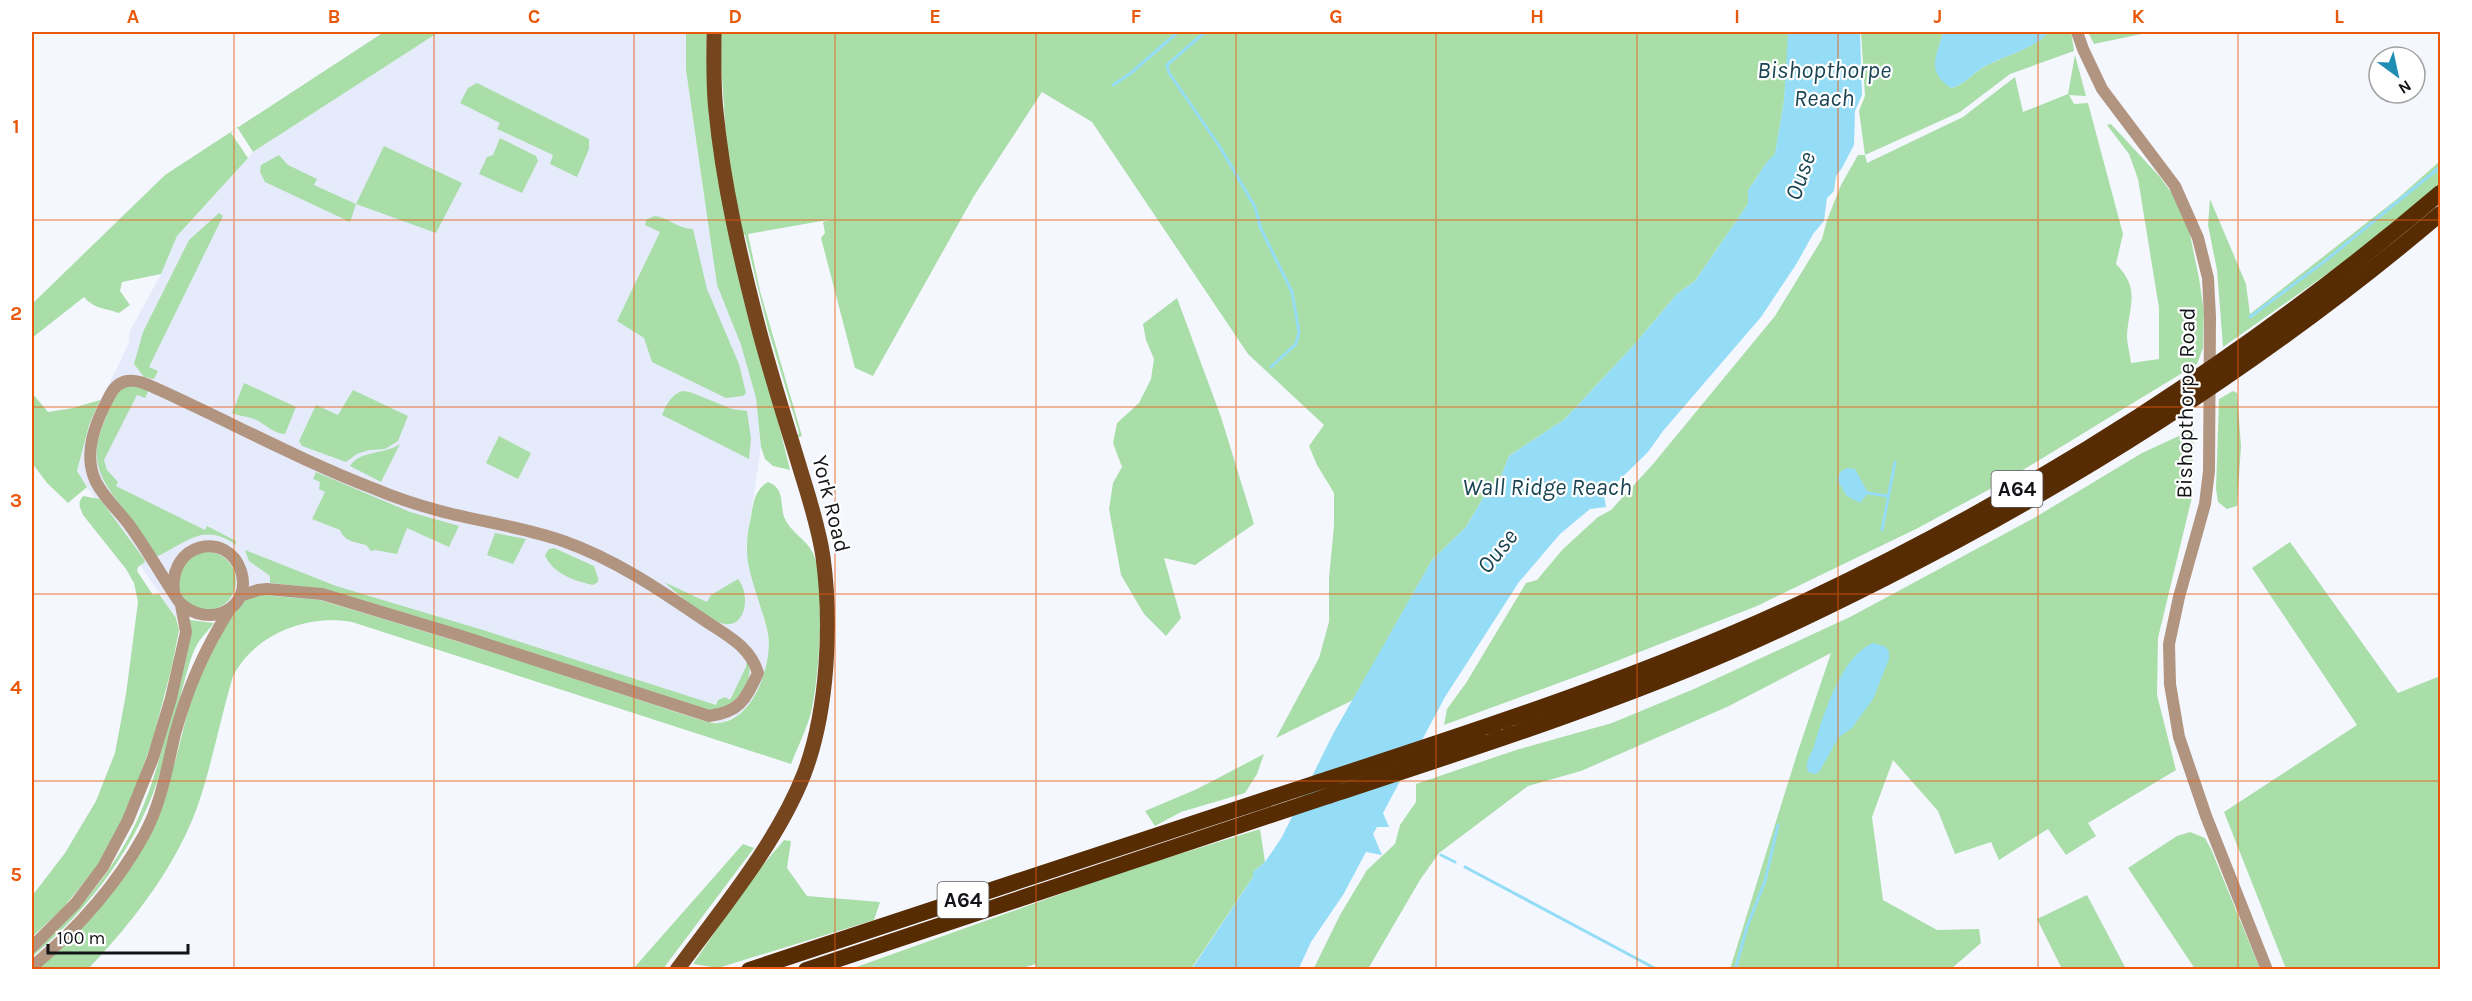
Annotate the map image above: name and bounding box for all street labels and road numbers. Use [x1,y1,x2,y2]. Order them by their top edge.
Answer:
street label: Bishopthorpe Road [2171,307,2201,499]
street label: York Road [806,453,856,555]
road number: A64 [1992,471,2042,507]
road number: A64 [938,882,988,918]

